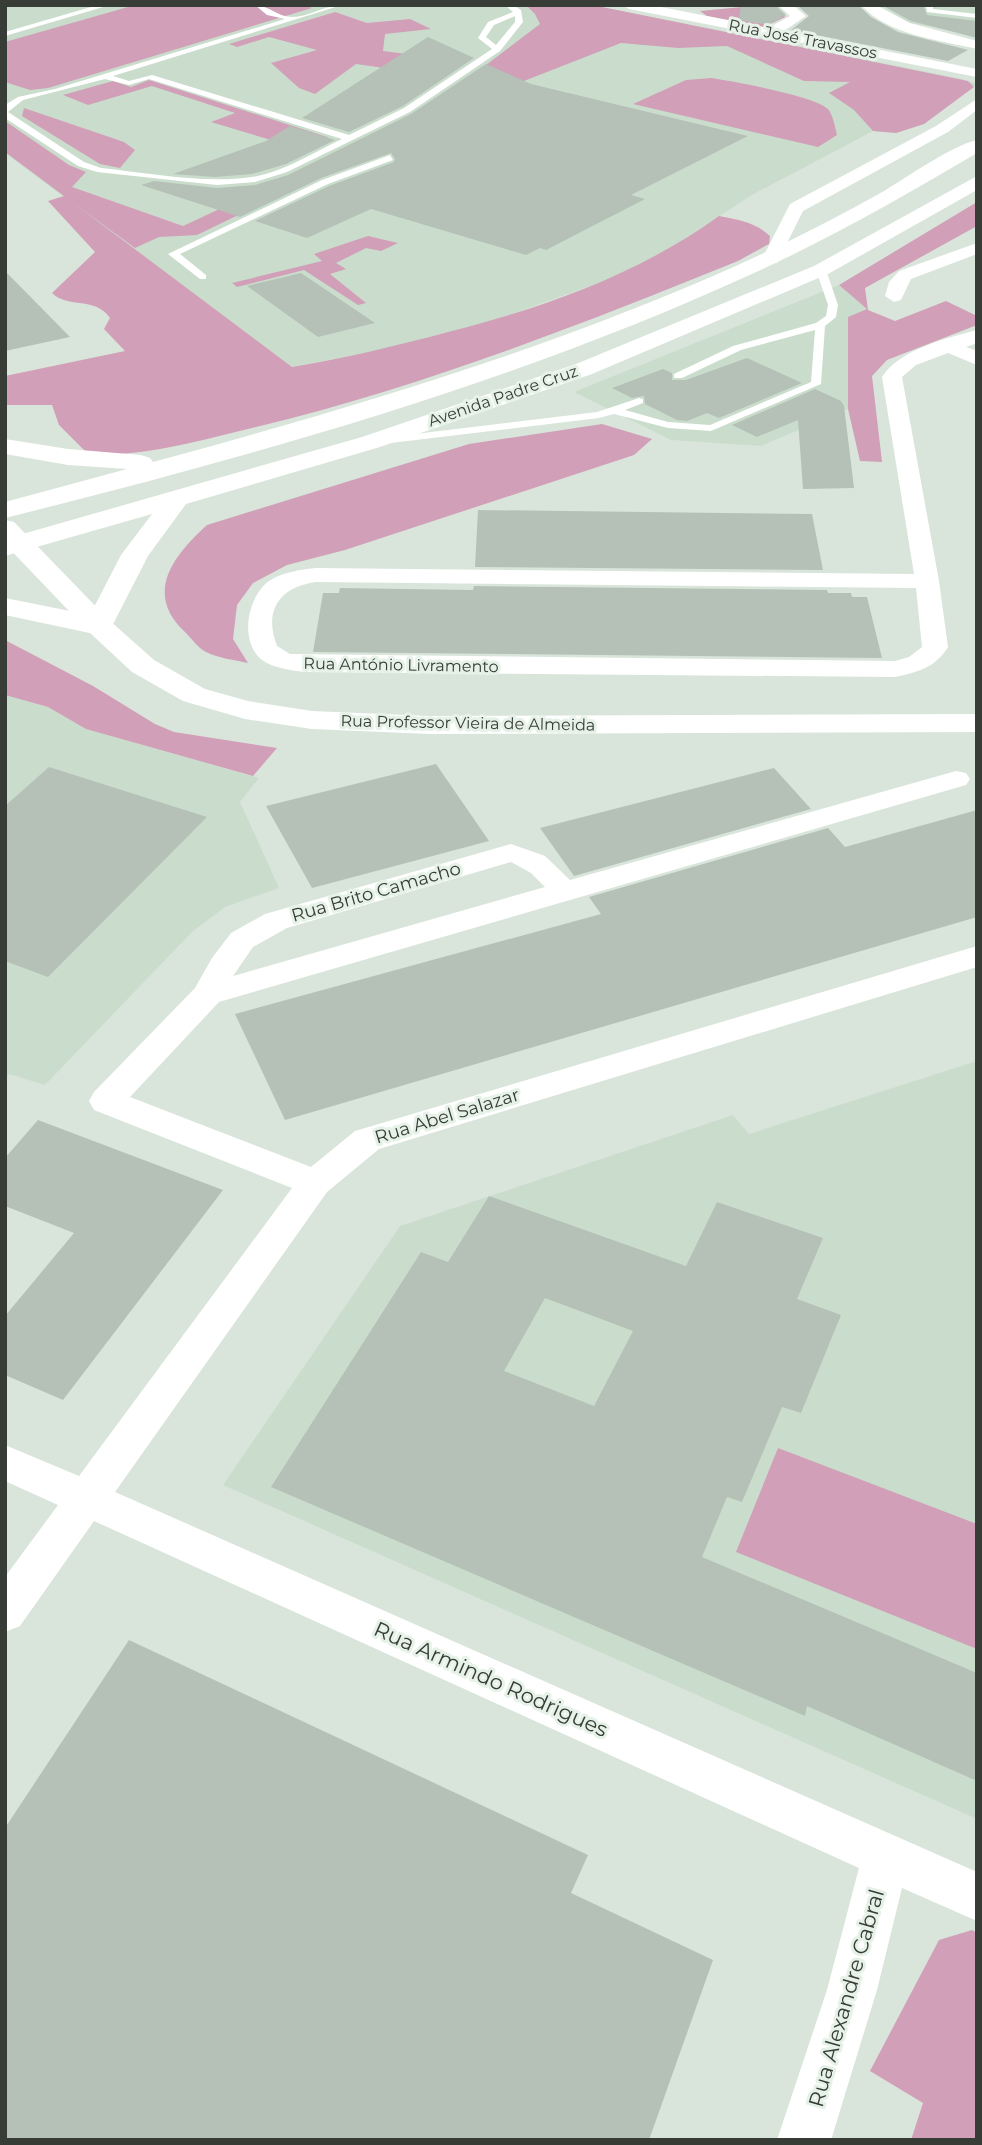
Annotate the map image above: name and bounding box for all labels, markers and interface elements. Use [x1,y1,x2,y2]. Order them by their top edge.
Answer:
street label: Rua José Travassos [727,15,879,63]
street label: Avenida Padre Cruz [426,361,580,431]
street label: Rua António Livramento [303,654,499,676]
street label: Rua Professor Vieira de Almeida [340,711,596,735]
street label: Rua Brito Camacho [289,857,463,927]
street label: Rua Abel Salazar [372,1084,522,1148]
street label: Rua Armindo Rodrigues [370,1616,612,1742]
street label: Rua Alexandre Cabral [803,1886,889,2110]

